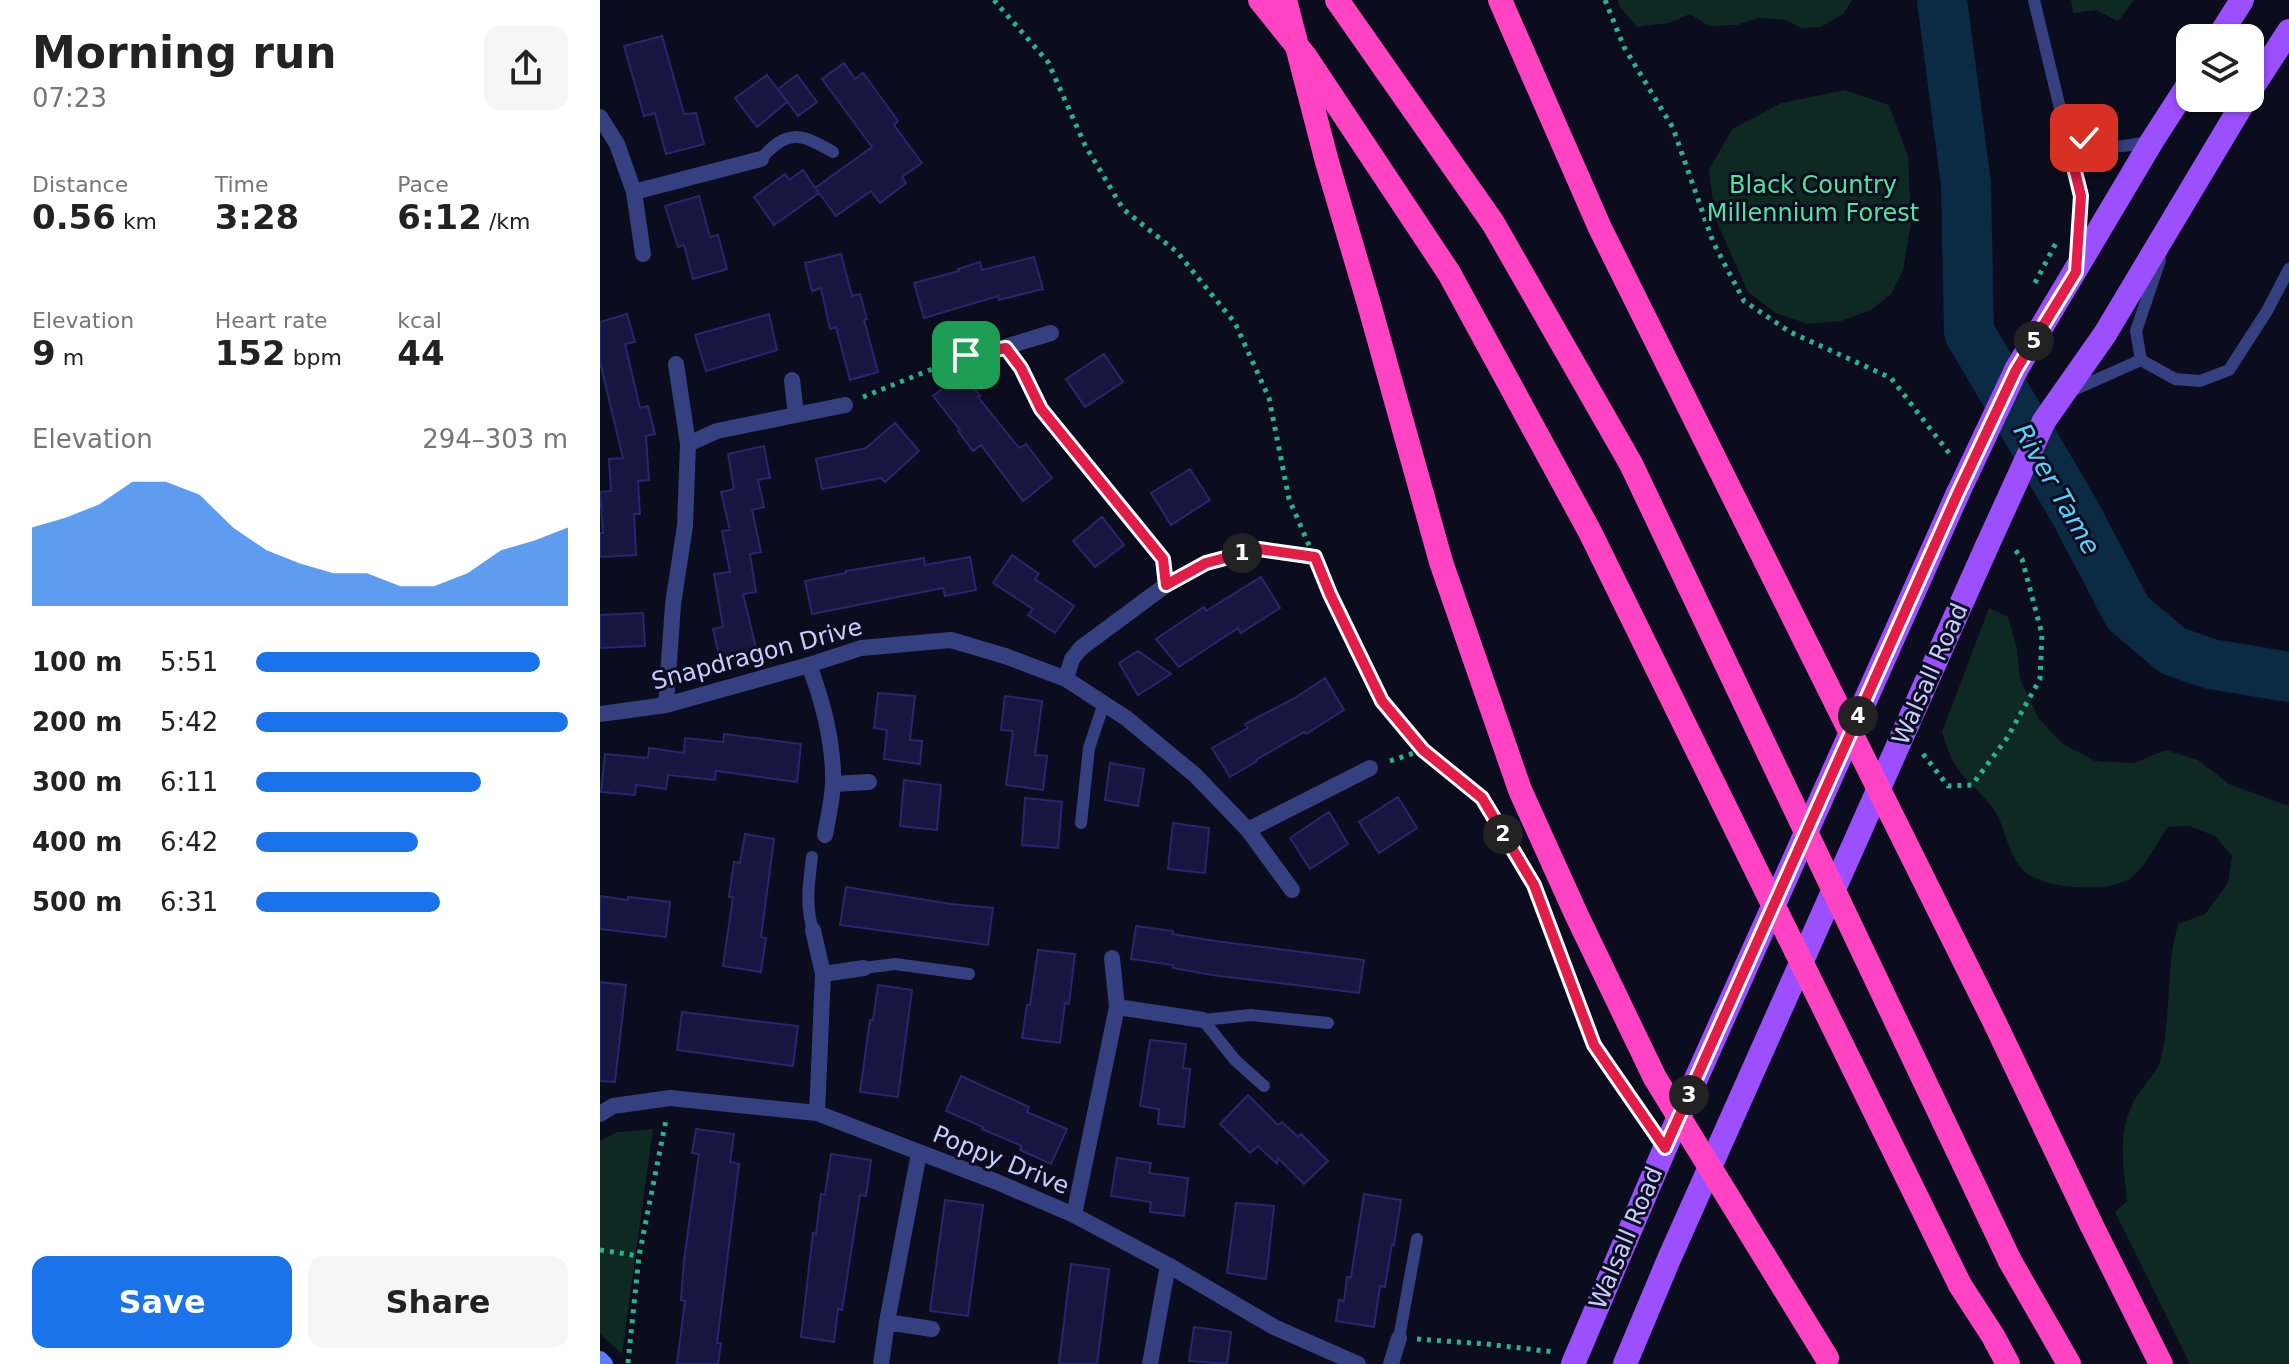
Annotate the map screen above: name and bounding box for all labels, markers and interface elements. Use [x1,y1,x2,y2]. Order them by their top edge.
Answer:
map controls [2176,24,2264,112]
button: layers [2176,24,2264,112]
button: share [484,26,568,110]
text: Morning run [32,27,337,78]
text: 07:23 [32,83,107,113]
pin [2050,104,2118,172]
icon: check [2062,116,2106,160]
park label: Black Country Millennium Forest [1707,171,1919,227]
text: Distance [32,172,128,197]
text: Time [215,172,269,197]
text: Pace [397,172,449,197]
text: 0.56 [32,197,116,237]
text: 3:28 [215,197,299,237]
text: 6:12 [397,197,482,237]
text: km [116,209,157,234]
text: /km [482,209,530,234]
text: Elevation [32,308,134,333]
text: Heart rate [215,308,328,333]
text: kcal [397,308,442,333]
pin [932,321,1000,389]
pin: 5 [2014,321,2054,361]
text: 5 [2026,328,2042,353]
text: 9 [32,333,56,373]
text: 152 [215,333,286,373]
text: 44 [397,333,445,373]
icon: arrive [944,333,988,377]
text: m [56,345,84,370]
text: bpm [286,345,342,370]
water label: River Tame [2007,418,2107,560]
text: Elevation [32,424,153,454]
text: 294–303 m [422,424,568,454]
pin: 1 [1222,533,1262,573]
text: 1 [1234,540,1250,565]
street label: Walsall Road [1886,599,1974,749]
street label: Snapdragon Drive [649,612,865,696]
text: 100 m [32,647,122,677]
text: 5:51 [160,647,218,677]
pin: 4 [1838,696,1878,736]
text: 4 [1850,703,1866,728]
text: 200 m [32,707,122,737]
text: 5:42 [160,707,218,737]
text: 300 m [32,767,122,797]
text: 6:11 [160,767,218,797]
pin: 2 [1483,814,1523,854]
text: 2 [1495,821,1511,846]
text: 400 m [32,827,122,857]
text: 6:42 [160,827,218,857]
text: 500 m [32,887,122,917]
text: 6:31 [160,887,218,917]
pin: 3 [1669,1075,1709,1115]
text: 3 [1681,1082,1697,1107]
street label: Poppy Drive [929,1120,1073,1200]
street label: Walsall Road [1583,1163,1669,1313]
button: Save [32,1256,292,1348]
button: Share [308,1256,568,1348]

